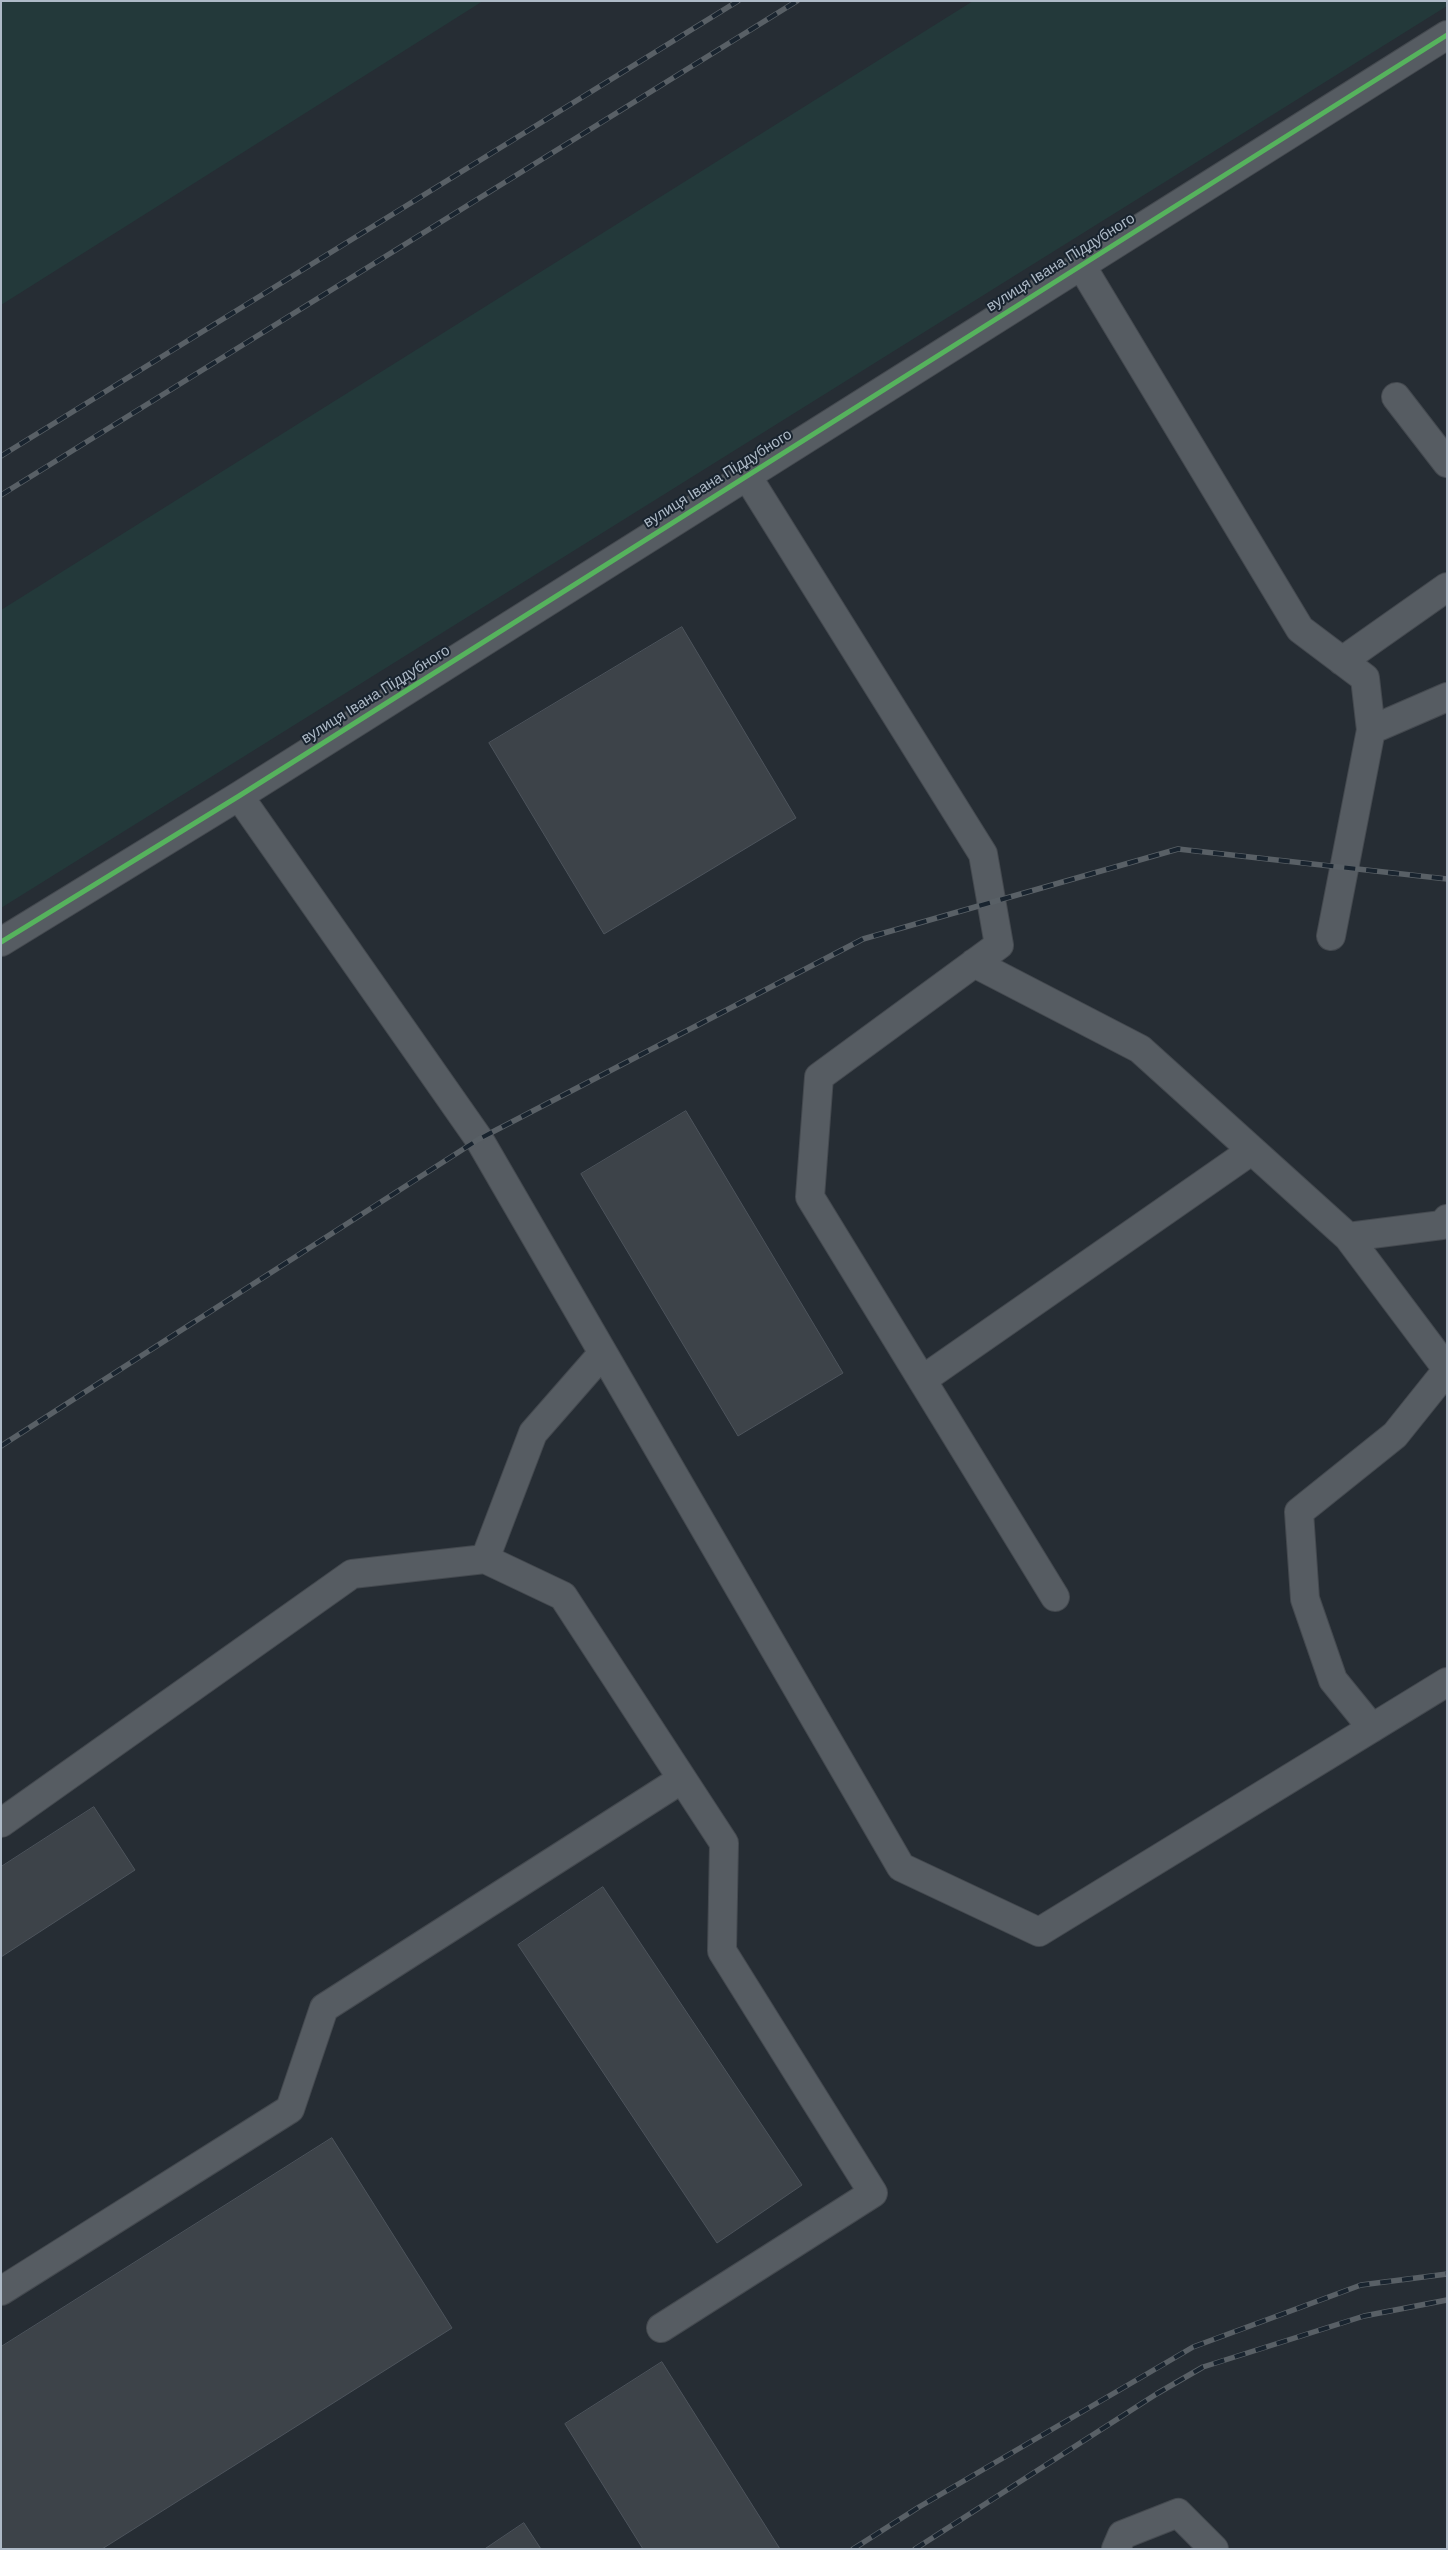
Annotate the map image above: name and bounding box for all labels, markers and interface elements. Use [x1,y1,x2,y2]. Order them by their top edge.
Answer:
street label: вулиця Івана Піддубного [983,210,1139,316]
street label: вулиця Івана Піддубного [640,426,796,532]
street label: вулиця Івана Піддубного [298,642,454,748]

